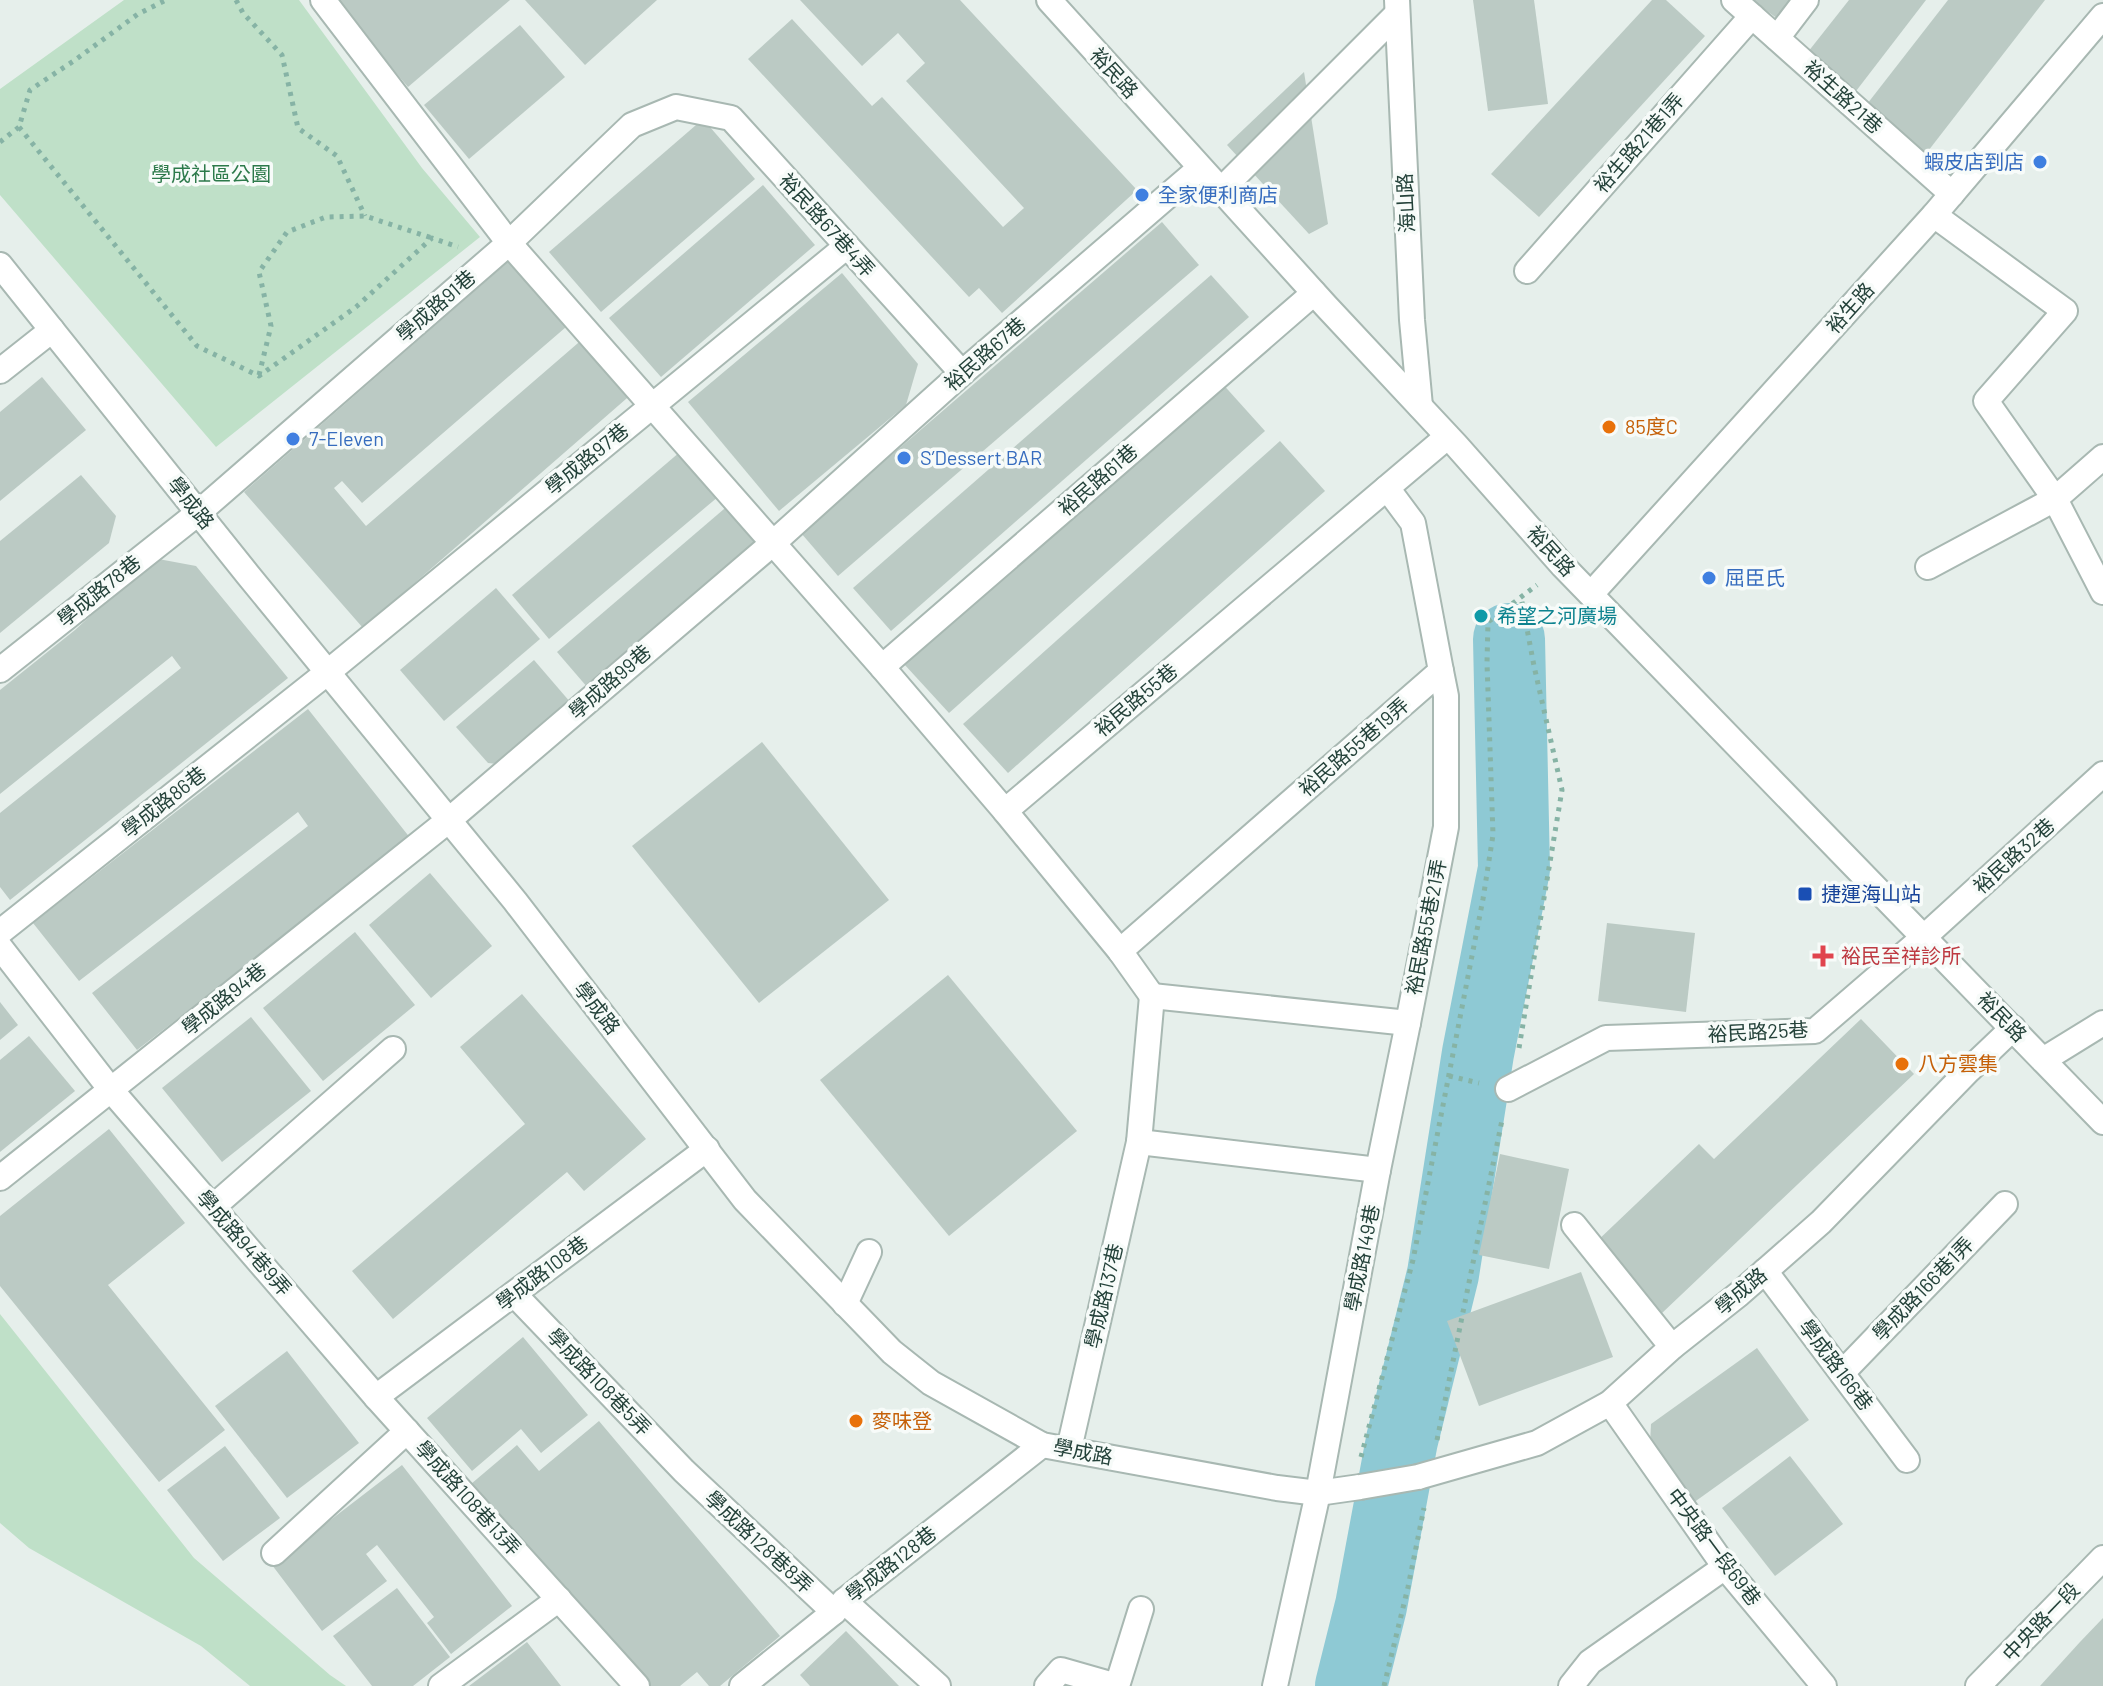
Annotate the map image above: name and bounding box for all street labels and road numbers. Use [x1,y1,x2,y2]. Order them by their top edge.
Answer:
street label: 裕民路 [1086,42,1144,103]
street label: 裕生路21巷 [1799,55,1888,138]
street label: 裕生路21巷1弄 [1588,88,1688,197]
street label: 裕民路67巷4弄 [775,168,880,281]
street label: 海山路 [1391,172,1419,234]
street label: 學成路91巷 [391,264,480,346]
street label: 裕生路 [1820,277,1878,338]
street label: 裕民路67巷 [939,311,1030,395]
street label: 學成路97巷 [540,417,633,499]
street label: 裕民路61巷 [1053,438,1142,520]
street label: 學成路 [164,472,220,533]
street label: 裕民路 [1523,520,1581,581]
street label: 學成路78巷 [52,549,145,631]
street label: 學成路99巷 [563,639,655,723]
street label: 裕民路55巷 [1089,658,1182,741]
street label: 裕民路55巷19弄 [1293,692,1413,801]
street label: 學成路86巷 [116,761,210,842]
street label: 裕民路32巷 [1968,813,2059,898]
street label: 裕民路55巷21弄 [1400,857,1450,997]
street label: 學成路94巷 [176,957,270,1039]
street label: 學成路 [570,976,626,1038]
street label: 裕民路 [1973,986,2032,1046]
street label: 裕民路25巷 [1707,1016,1809,1046]
street label: 學成路94巷9弄 [192,1185,297,1300]
street label: 學成路149巷 [1339,1202,1383,1313]
street label: 學成路108巷 [491,1230,592,1315]
street label: 學成路166巷1弄 [1867,1232,1978,1345]
street label: 學成路137巷 [1079,1241,1127,1350]
street label: 學成路 [1710,1262,1771,1319]
street label: 學成路166巷 [1795,1314,1879,1415]
street label: 學成路108巷5弄 [543,1323,657,1440]
street label: 學成路 [1051,1434,1115,1469]
street label: 學成路108巷13弄 [411,1435,527,1560]
street label: 中央路一段69巷 [1663,1483,1767,1610]
street label: 學成路128巷8弄 [701,1485,819,1597]
street label: 學成路128巷 [840,1520,940,1606]
street label: 中央路一段 [1997,1577,2084,1666]

